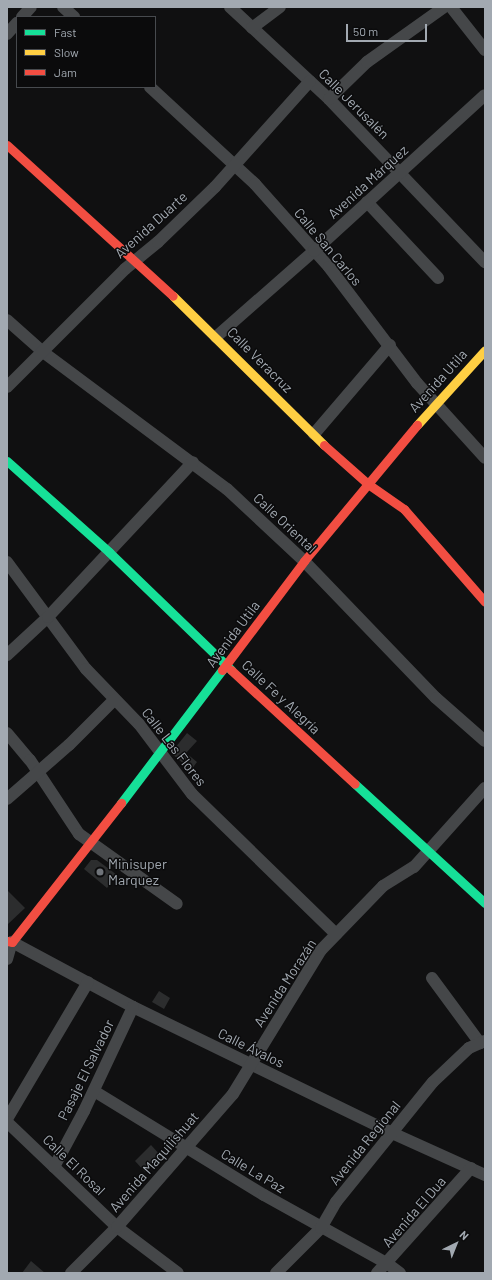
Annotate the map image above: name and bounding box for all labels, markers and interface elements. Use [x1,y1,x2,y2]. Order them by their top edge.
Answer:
legend [16,16,156,88]
scale bar [348,16,429,42]
text: 50 m [353,24,378,38]
text: Fast [54,25,77,39]
text: Slow [54,45,79,59]
text: Jam [54,65,77,79]
street label: Calle Jerusalén [315,65,393,143]
street label: Avenida Márquez [325,142,411,222]
street label: Avenida Duarte [111,188,191,262]
street label: Calle San Carlos [291,205,365,289]
street label: Calle Veracruz [224,324,296,396]
street label: Avenida Utila [405,346,471,416]
street label: Calle Oriental [250,490,320,556]
street label: Avenida Utila [203,597,263,671]
street label: Calle Fe y Alegría [238,656,324,738]
street label: Calle Las Flores [138,704,210,790]
place label: Minisuper Marquez [108,856,167,888]
marker: Minisuper Marquez [95,867,105,877]
street label: Avenida Morazán [250,936,320,1030]
street label: Pasaje El Salvador [54,1017,118,1123]
street label: Calle Ávalos [215,1025,287,1071]
street label: Avenida Regional [326,1098,404,1188]
street label: Avenida Maquilishuat [106,1108,202,1216]
street label: Calle El Rosal [39,1131,109,1199]
street label: Calle La Paz [218,1145,288,1197]
street label: Avenida El Dua [379,1173,449,1251]
north arrow [436,1224,476,1264]
text: N [457,1228,472,1242]

